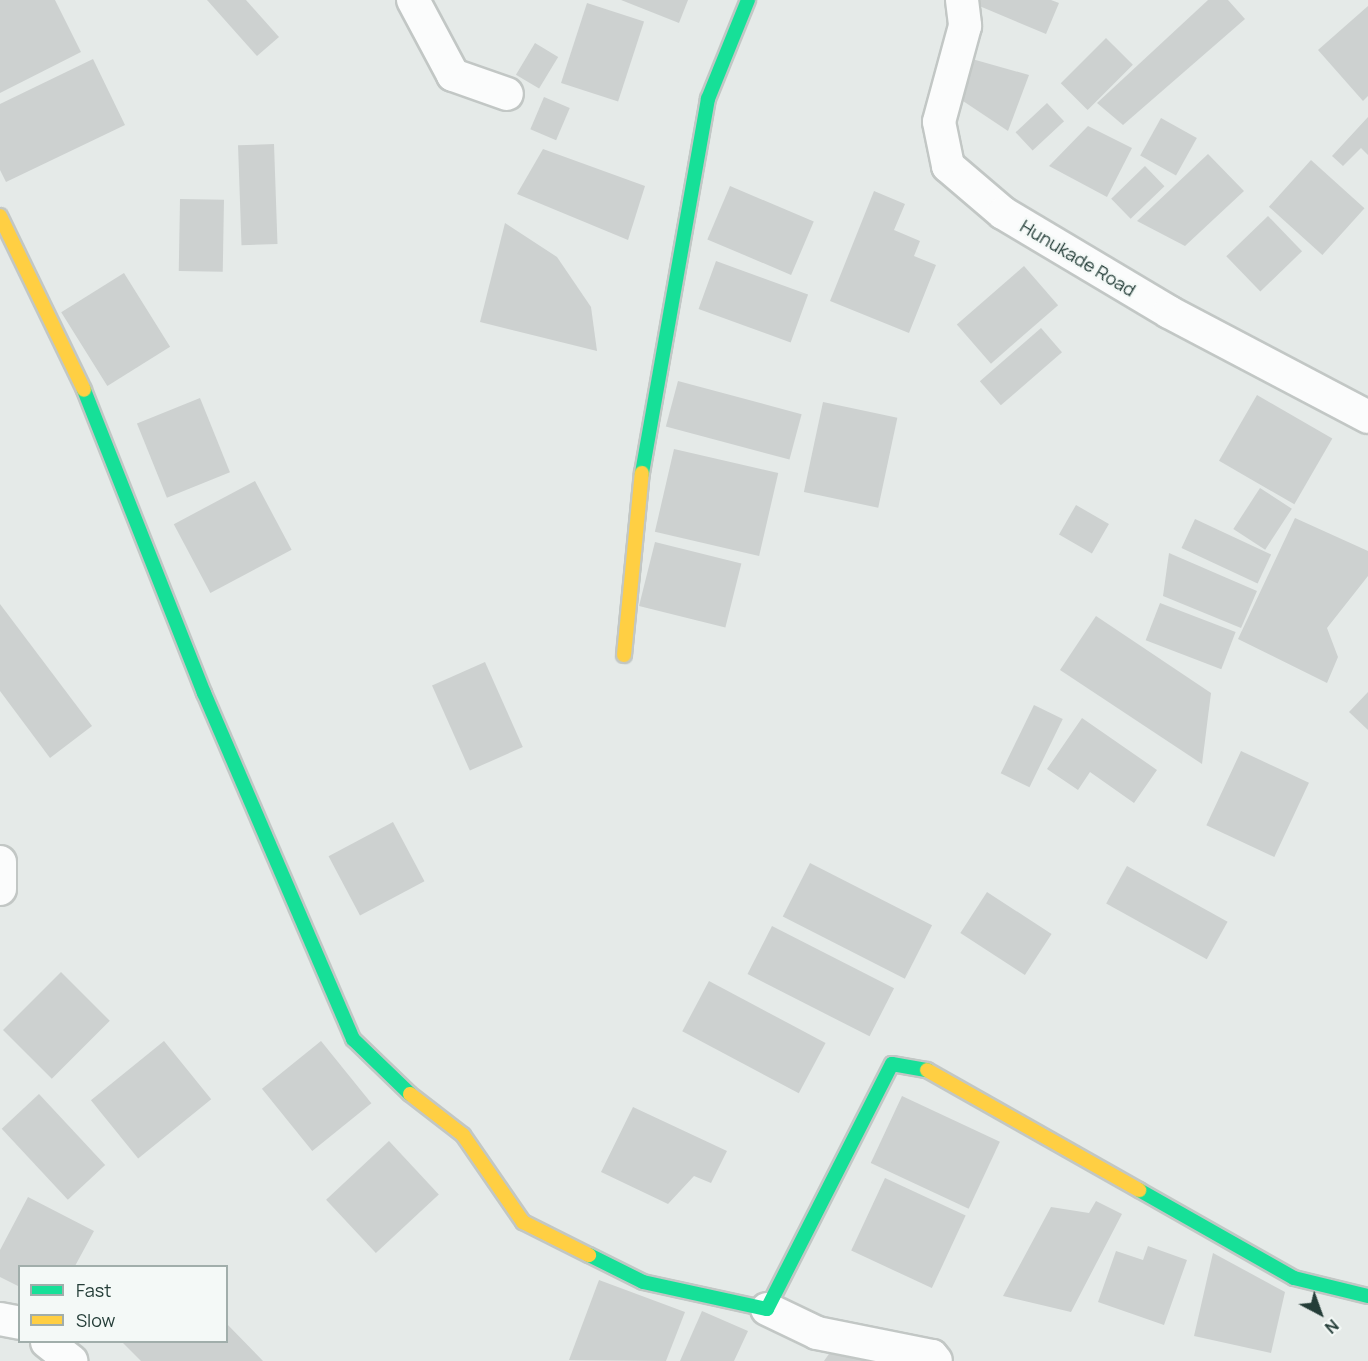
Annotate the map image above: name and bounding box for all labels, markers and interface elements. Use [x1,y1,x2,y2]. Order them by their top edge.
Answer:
street label: Hunukade Road [1016,215,1140,301]
legend [18,1265,228,1343]
text: Fast [76,1278,111,1302]
north arrow [1290,1283,1350,1343]
text: Slow [76,1308,115,1332]
text: N [1320,1315,1343,1339]

